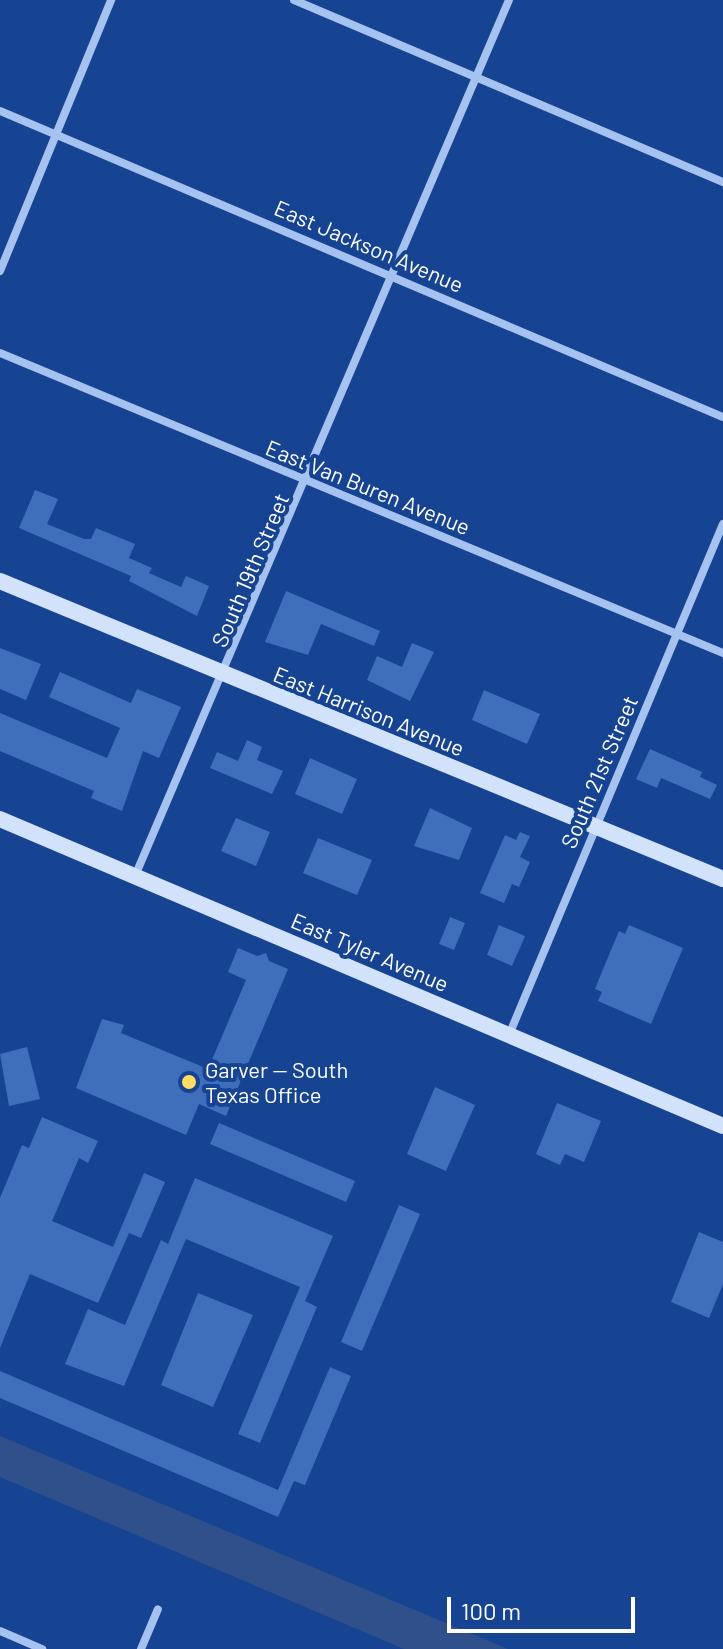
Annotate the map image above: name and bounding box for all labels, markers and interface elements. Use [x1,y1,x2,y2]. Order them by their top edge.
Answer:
street label: East Jackson Avenue [271,194,467,298]
street label: East Van Buren Avenue [262,434,474,540]
street label: South 19th Street [206,489,294,651]
street label: East Harrison Avenue [270,661,468,761]
street label: South 21st Street [555,692,643,852]
street label: East Tyler Avenue [287,907,453,997]
place label: Garver — South Texas Office [205,1056,348,1108]
marker: Garver — South Texas Office [180,1073,198,1091]
scale bar [451,1581,639,1631]
text: 100 m [461,1596,521,1625]

